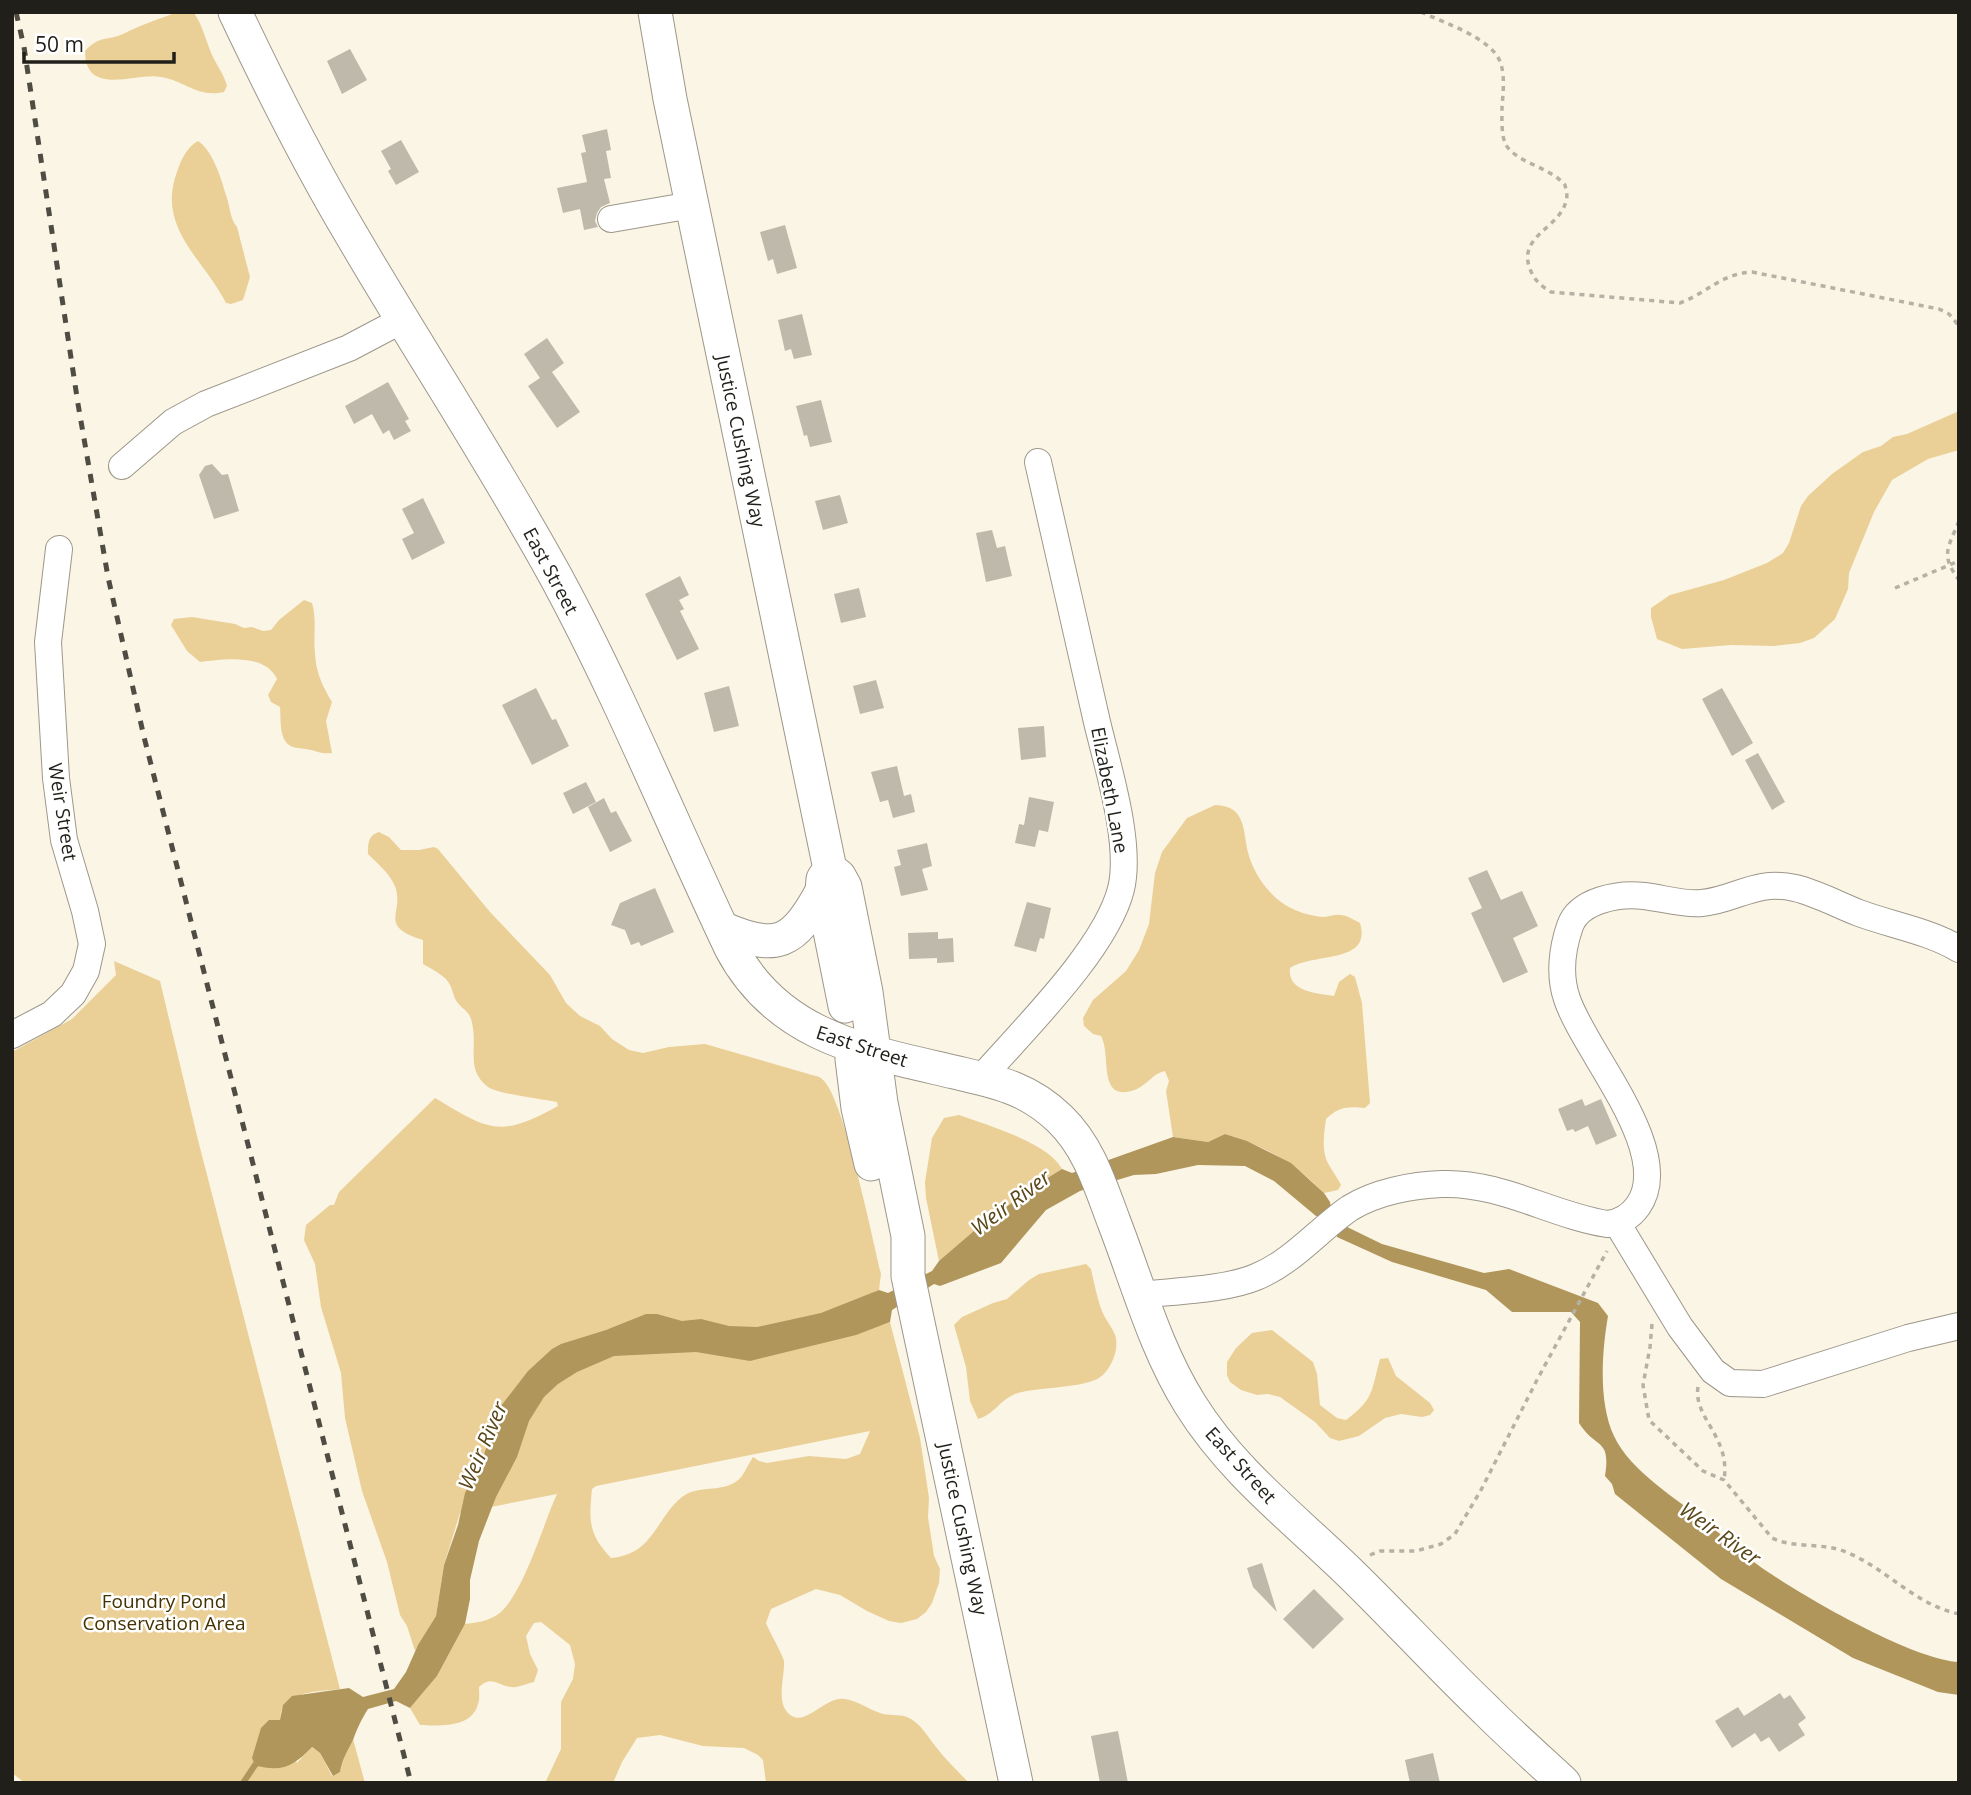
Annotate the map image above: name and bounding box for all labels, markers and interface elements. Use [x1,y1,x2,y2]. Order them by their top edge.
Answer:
scale bar [24,21,175,65]
text: 50 m [35,30,84,58]
street label: Justice Cushing Way [710,350,772,530]
street label: East Street [517,523,585,619]
street label: Elizabeth Lane [1085,725,1135,855]
street label: Weir Street [42,761,84,863]
street label: East Street [813,1019,911,1073]
water label: Weir River [965,1163,1057,1241]
water label: Weir River [451,1397,513,1494]
street label: East Street [1200,1421,1283,1509]
street label: Justice Cushing Way [932,1438,994,1618]
water label: Weir River [1674,1495,1767,1572]
park label: Foundry Pond Conservation Area [82,1588,246,1636]

